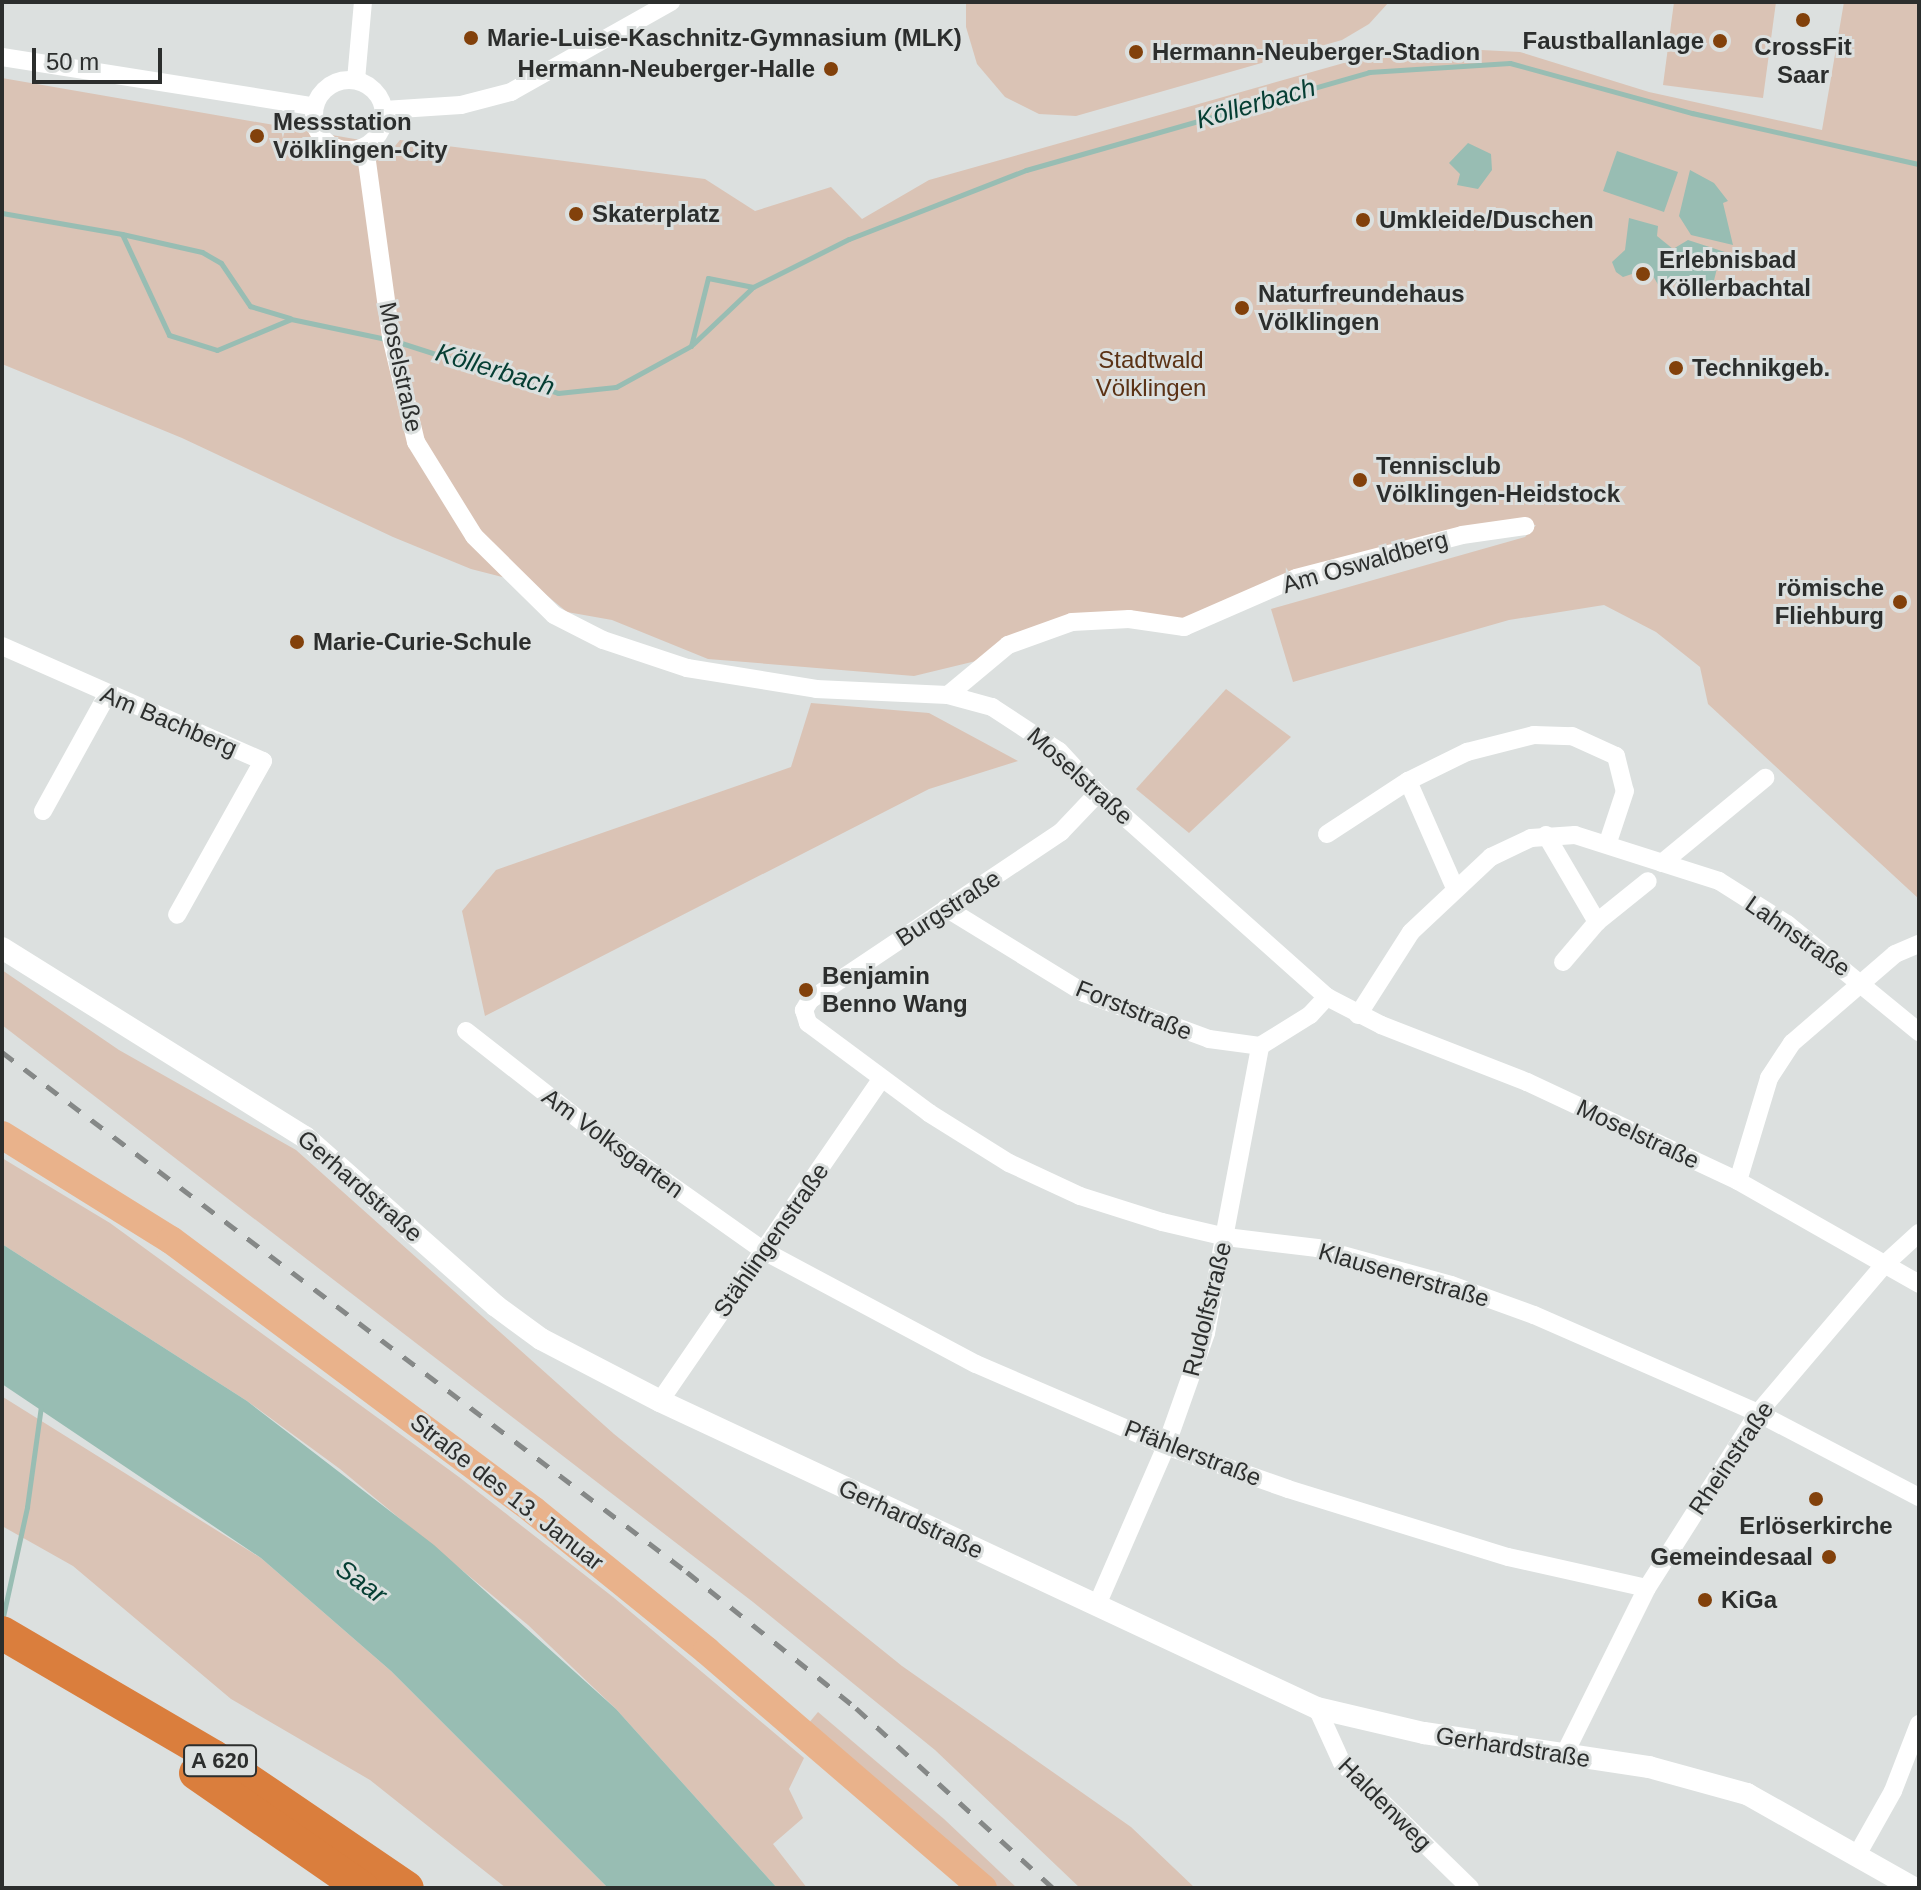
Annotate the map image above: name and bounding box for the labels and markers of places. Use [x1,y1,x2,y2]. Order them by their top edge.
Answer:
marker: CrossFit Saar [1794,11,1812,29]
place label: Marie-Luise-Kaschnitz-Gymnasium (MLK) [487,24,962,52]
place label: Faustballanlage [1523,27,1704,55]
marker: Marie-Luise-Kaschnitz-Gymnasium (MLK) [462,29,480,47]
marker: Faustballanlage [1711,32,1729,50]
place label: CrossFit Saar [1754,33,1852,89]
place label: Hermann-Neuberger-Stadion [1152,38,1480,66]
marker: Hermann-Neuberger-Stadion [1127,43,1145,61]
place label: Hermann-Neuberger-Halle [518,55,815,83]
marker: Hermann-Neuberger-Halle [822,60,840,78]
place label: Messstation Völklingen-City [273,108,448,164]
marker: Messstation Völklingen-City [248,127,266,145]
place label: Skaterplatz [592,200,720,228]
marker: Skaterplatz [567,205,585,223]
place label: Umkleide/Duschen [1379,206,1594,234]
marker: Umkleide/Duschen [1354,211,1372,229]
place label: Erlebnisbad Köllerbachtal [1659,246,1811,302]
marker: Erlebnisbad Köllerbachtal [1634,265,1652,283]
place label: Naturfreundehaus Völklingen [1258,280,1465,336]
marker: Naturfreundehaus Völklingen [1233,299,1251,317]
place label: Technikgeb. [1692,354,1830,382]
marker: Technikgeb. [1667,359,1685,377]
place label: Tennisclub Völklingen-Heidstock [1376,452,1620,508]
marker: Tennisclub Völklingen-Heidstock [1351,471,1369,489]
place label: römische Fliehburg [1775,574,1884,630]
marker: römische Fliehburg [1891,593,1909,611]
place label: Marie-Curie-Schule [313,628,532,656]
marker: Marie-Curie-Schule [288,633,306,651]
place label: Benjamin Benno Wang [822,962,968,1018]
marker: Benjamin Benno Wang [797,981,815,999]
marker: Erlöserkirche [1807,1490,1825,1508]
place label: Erlöserkirche [1739,1512,1893,1540]
place label: Gemeindesaal [1650,1543,1813,1571]
marker: Gemeindesaal [1820,1548,1838,1566]
place label: KiGa [1721,1586,1777,1614]
marker: KiGa [1696,1591,1714,1609]

